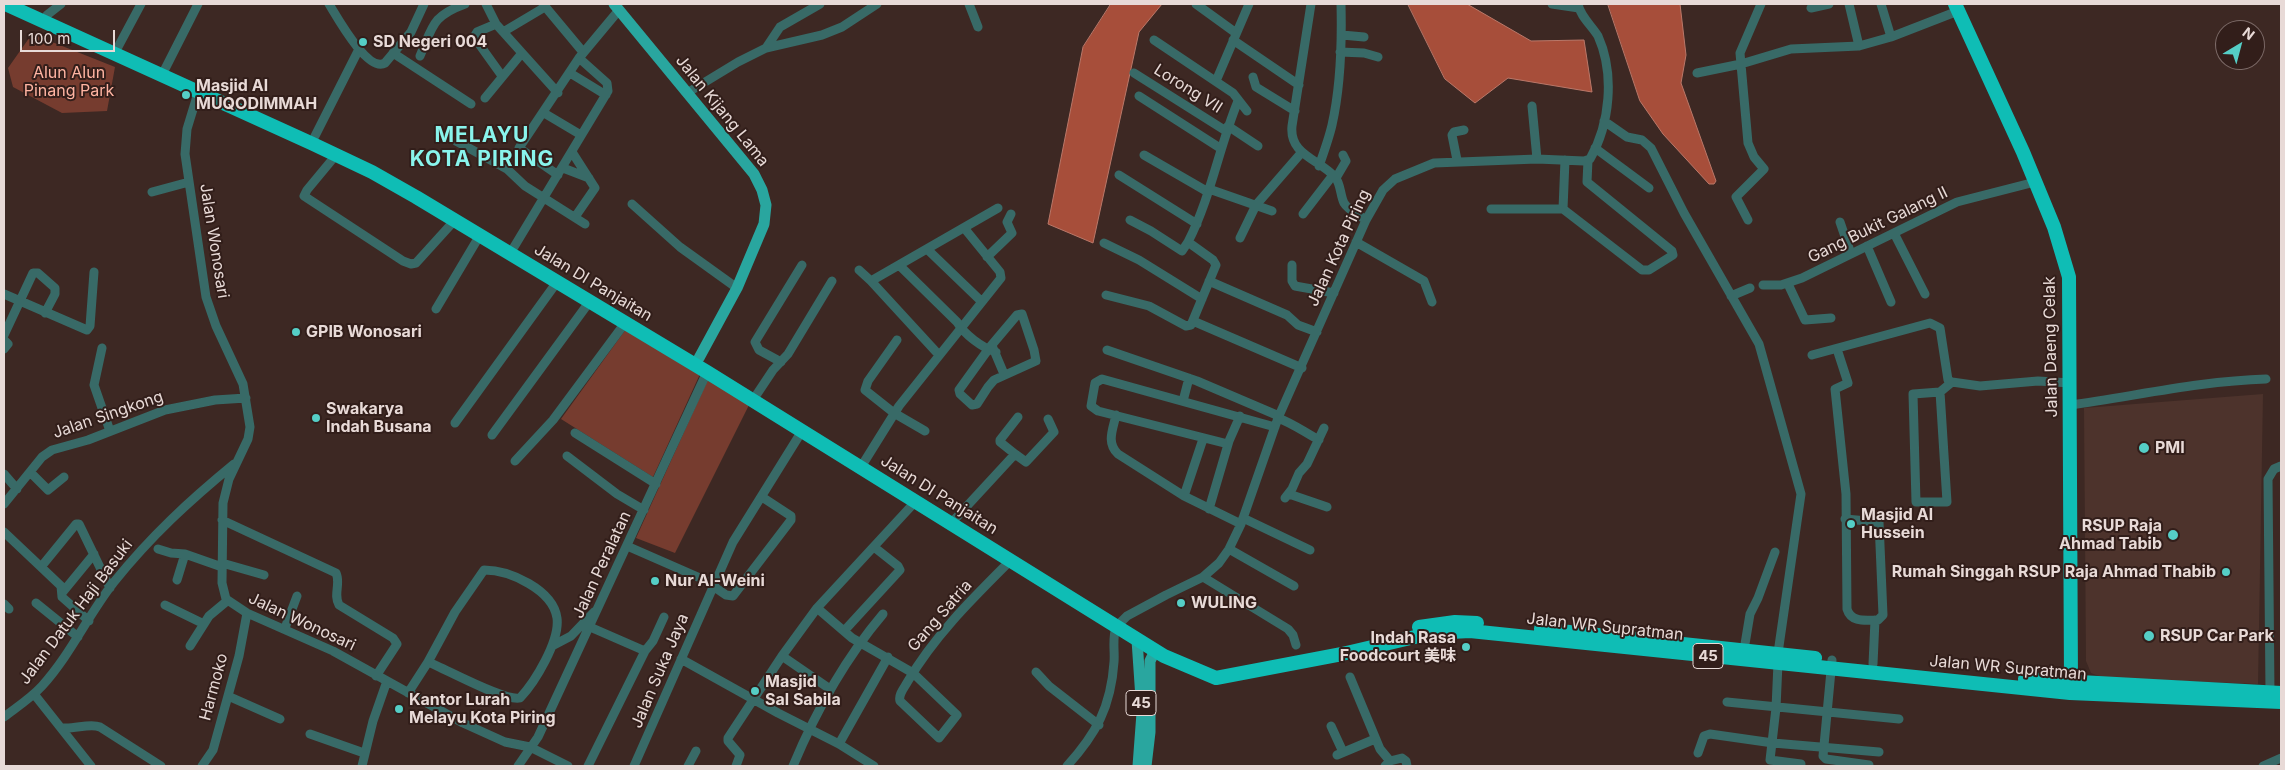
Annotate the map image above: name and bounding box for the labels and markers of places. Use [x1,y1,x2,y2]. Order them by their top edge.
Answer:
place label: SD Negeri 004 [373,32,487,52]
marker: SD Negeri 004 [357,36,369,48]
place label: Masjid Al MUQODIMMAH [196,76,317,114]
marker: Masjid Al MUQODIMMAH [180,89,192,101]
place label: GPIB Wonosari [306,322,422,342]
marker: GPIB Wonosari [290,326,302,338]
place label: Swakarya Indah Busana [326,399,432,437]
marker: Swakarya Indah Busana [310,412,322,424]
place label: PMI [2155,438,2185,458]
marker: PMI [2137,441,2151,455]
place label: Masjid Al Hussein [1861,505,1933,543]
place label: RSUP Raja Ahmad Tabib [2059,516,2162,554]
marker: Masjid Al Hussein [1845,518,1857,530]
marker: RSUP Raja Ahmad Tabib [2166,528,2180,542]
place label: Rumah Singgah RSUP Raja Ahmad Thabib [1892,562,2216,582]
marker: Rumah Singgah RSUP Raja Ahmad Thabib [2220,566,2232,578]
place label: Nur Al-Weini [665,571,765,591]
marker: Nur Al-Weini [649,575,661,587]
place label: WULING [1191,593,1257,613]
marker: WULING [1175,597,1187,609]
place label: RSUP Car Park [2160,626,2274,646]
place label: Indah Rasa Foodcourt 美味 [1340,628,1456,666]
marker: RSUP Car Park [2142,629,2156,643]
marker: Indah Rasa Foodcourt 美味 [1460,641,1472,653]
place label: Masjid Sal Sabila [765,672,841,710]
marker: Masjid Sal Sabila [749,685,761,697]
place label: Kantor Lurah Melayu Kota Piring [409,690,556,728]
marker: Kantor Lurah Melayu Kota Piring [393,703,405,715]

